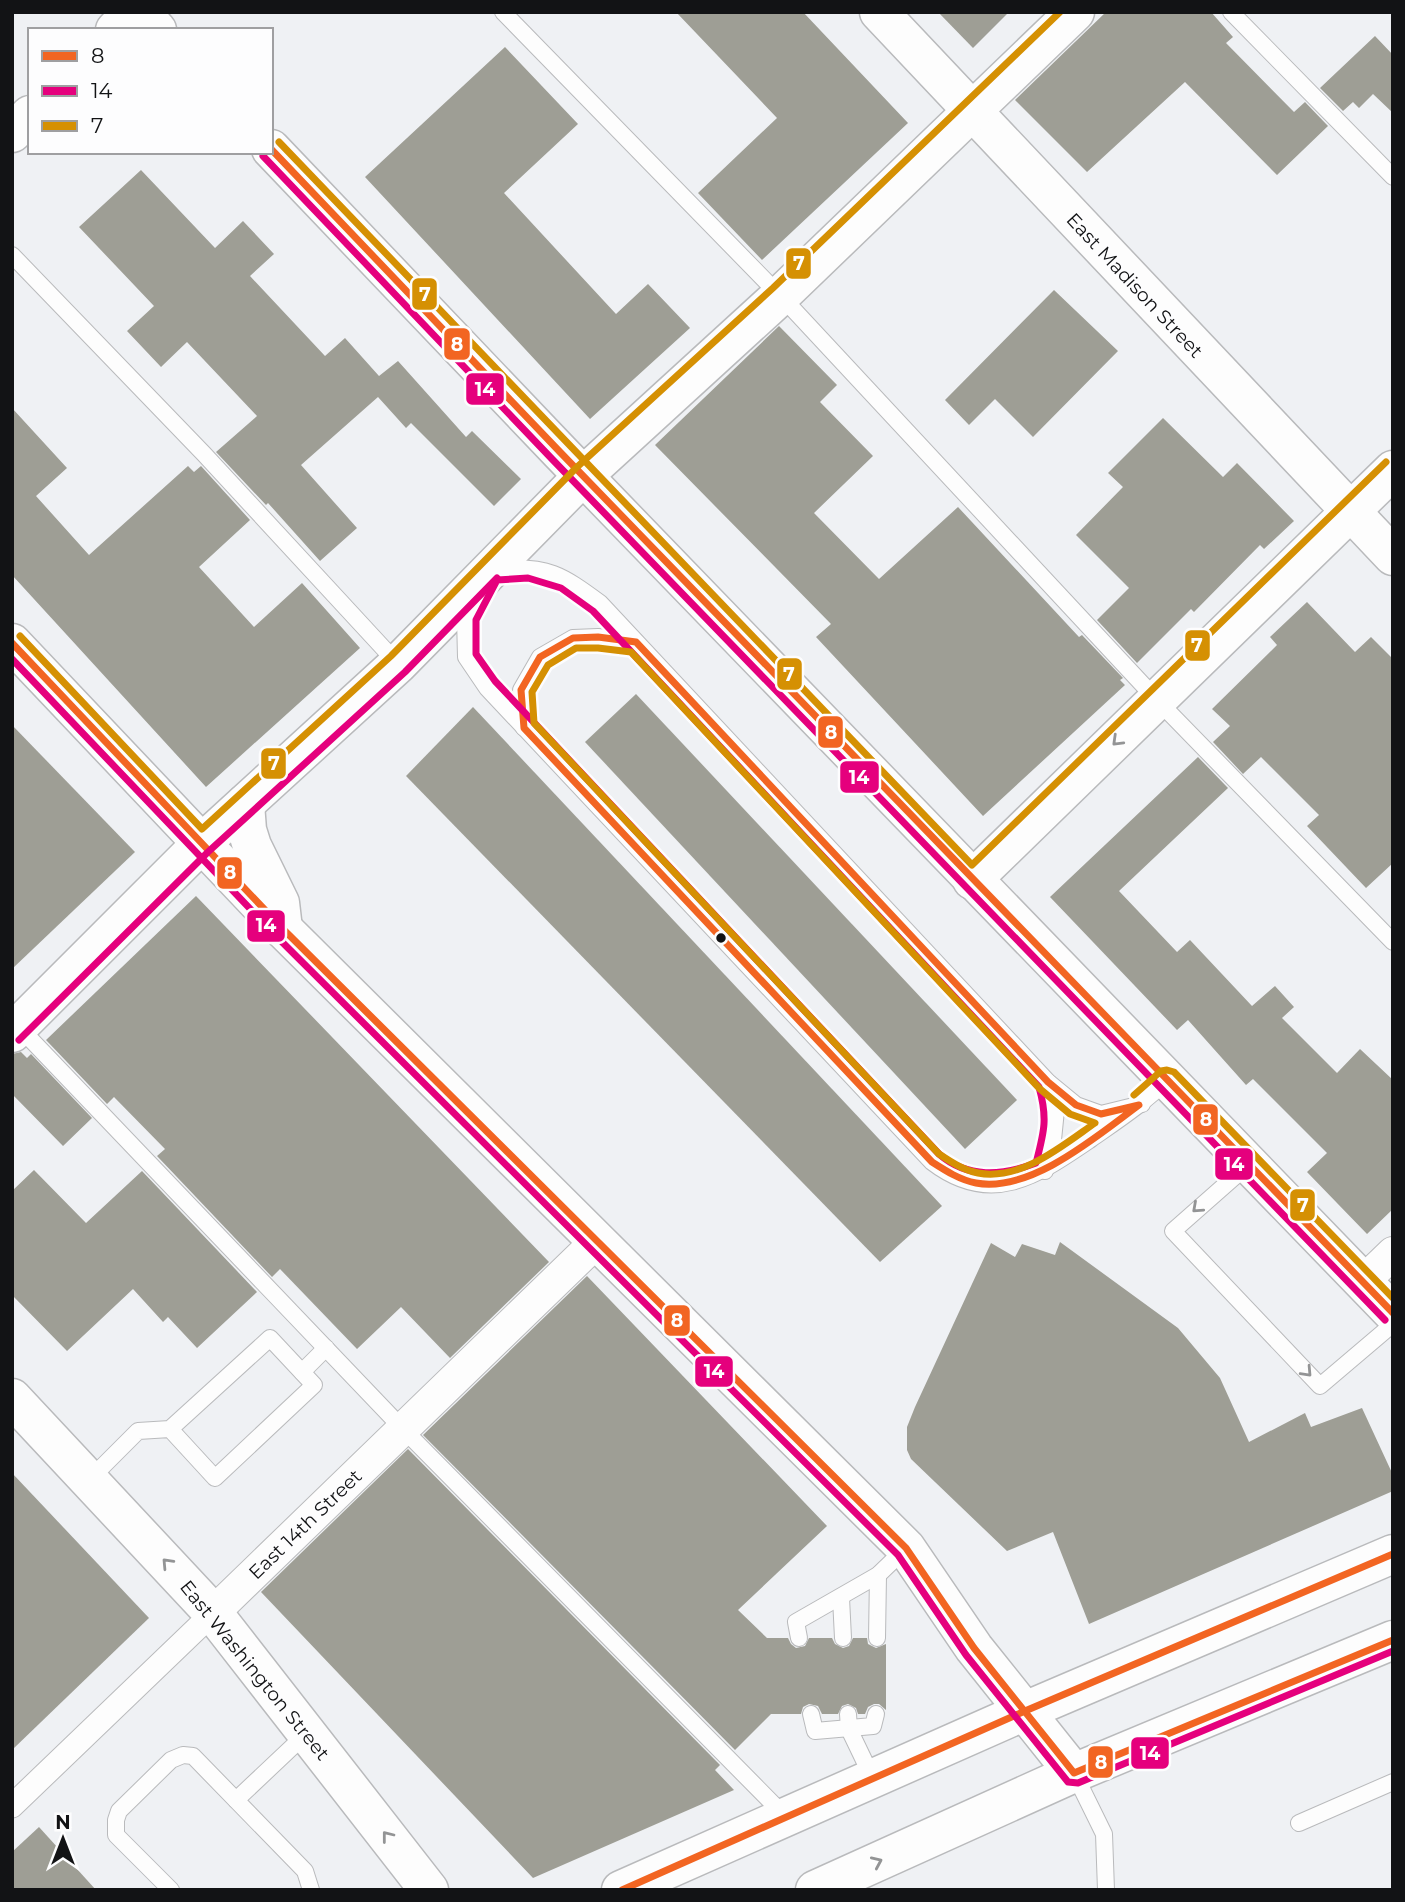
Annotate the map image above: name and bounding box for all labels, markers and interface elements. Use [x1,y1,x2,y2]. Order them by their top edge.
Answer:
legend [28,28,273,154]
text: 8 [91,43,104,68]
text: 14 [91,78,113,103]
text: 7 [91,113,103,138]
street label: East Madison Street [1062,208,1208,363]
line badge: 7 [785,247,812,280]
text: 7 [793,252,805,275]
line badge: 7 [411,277,438,311]
text: 7 [419,283,431,306]
line badge: 8 [443,327,471,361]
text: 8 [451,333,463,356]
line badge: 14 [465,372,505,406]
text: 14 [475,378,495,401]
line badge: 7 [1184,629,1211,662]
text: 7 [1191,634,1203,657]
line badge: 7 [776,657,803,691]
text: 7 [783,663,795,686]
line badge: 8 [817,715,844,749]
text: 8 [825,721,837,744]
one-way arrow [1112,732,1125,745]
line badge: 7 [260,747,287,780]
text: 7 [268,752,280,775]
line badge: 14 [839,760,880,794]
text: 14 [849,766,869,789]
line badge: 8 [216,856,243,890]
text: 8 [224,861,236,884]
line badge: 14 [246,909,286,943]
text: 14 [256,914,276,937]
unlabelled marker [714,931,728,945]
line badge: 8 [1192,1103,1219,1136]
text: 8 [1200,1108,1212,1131]
line badge: 14 [1214,1147,1254,1181]
text: 14 [1224,1153,1244,1176]
line badge: 7 [1289,1188,1316,1222]
text: 7 [1297,1194,1309,1217]
one-way arrow [1192,1200,1205,1213]
line badge: 8 [663,1304,691,1337]
text: 8 [671,1309,683,1332]
line badge: 14 [694,1355,734,1388]
text: 14 [704,1360,724,1383]
one-way arrow [1298,1364,1311,1377]
street label: East 14th Street [244,1464,367,1584]
one-way arrow [162,1558,175,1571]
street label: East Washington Street [175,1576,334,1765]
line badge: 14 [1130,1736,1170,1770]
text: 14 [1140,1742,1160,1765]
line badge: 8 [1087,1745,1114,1779]
text: 8 [1095,1751,1107,1774]
north arrow [28,1804,98,1874]
text: N [55,1811,71,1834]
one-way arrow [383,1831,396,1844]
one-way arrow [870,1856,882,1870]

